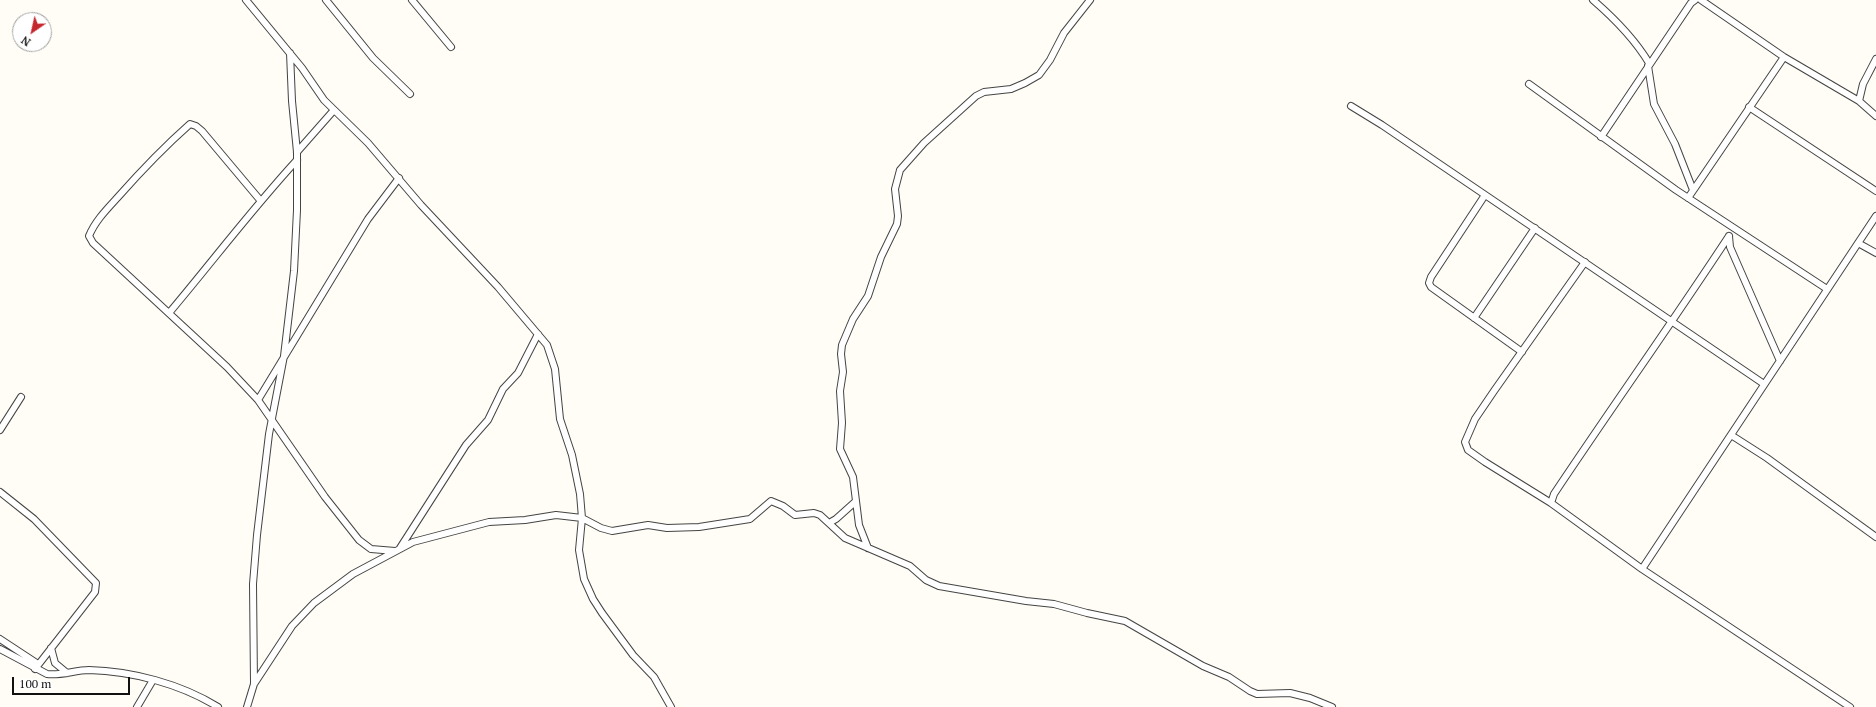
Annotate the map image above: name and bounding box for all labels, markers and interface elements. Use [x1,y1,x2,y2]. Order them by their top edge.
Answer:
north arrow [12,12,52,52]
text: N [18,33,33,49]
scale bar [14,669,132,695]
text: 100 m [19,676,51,691]

